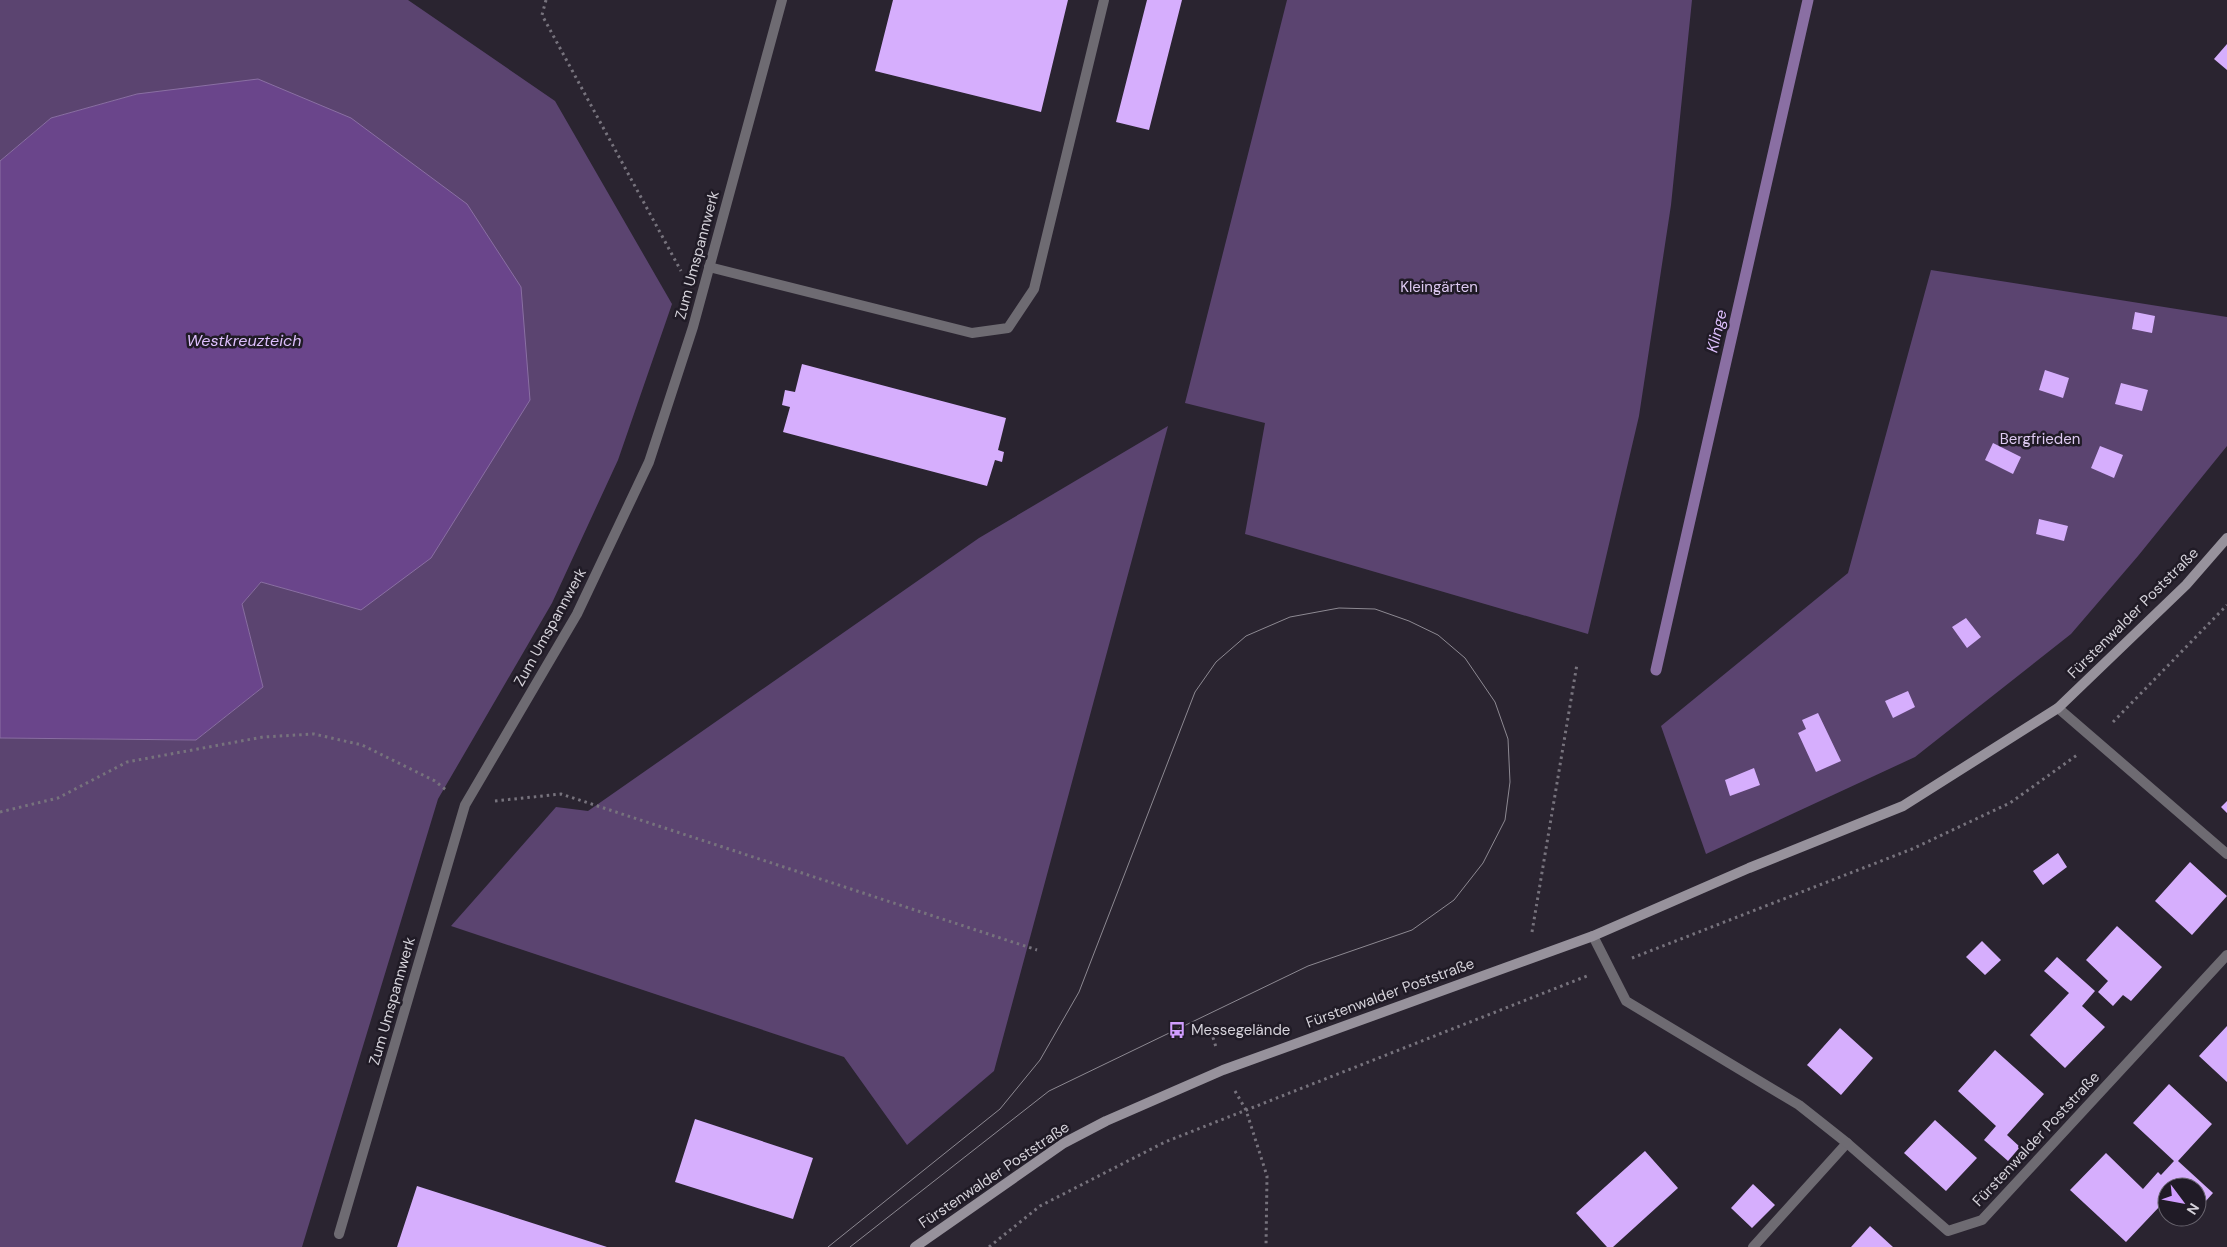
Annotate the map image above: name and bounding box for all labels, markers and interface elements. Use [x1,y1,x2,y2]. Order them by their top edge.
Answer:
street label: Zum Umspannwerk [670,188,724,322]
park label: Kleingärten [1400,277,1478,297]
water label: Klinge [1701,307,1732,355]
water label: Westkreuzteich [187,330,301,351]
park label: Bergfrieden [2000,429,2080,449]
street label: Fürstenwalder Poststraße [2063,543,2203,683]
street label: Zum Umspannwerk [509,564,591,690]
street label: Zum Umspannwerk [364,934,420,1067]
street label: Fürstenwalder Poststraße [1303,953,1477,1033]
bus stop icon: Messegelände [1167,1020,1187,1040]
place label: Messegelände [1191,1020,1290,1040]
street label: Fürstenwalder Poststraße [1968,1067,2104,1211]
street label: Fürstenwalder Poststraße [915,1117,1073,1233]
north arrow [2157,1177,2207,1227]
text: N [2183,1200,2203,1218]

